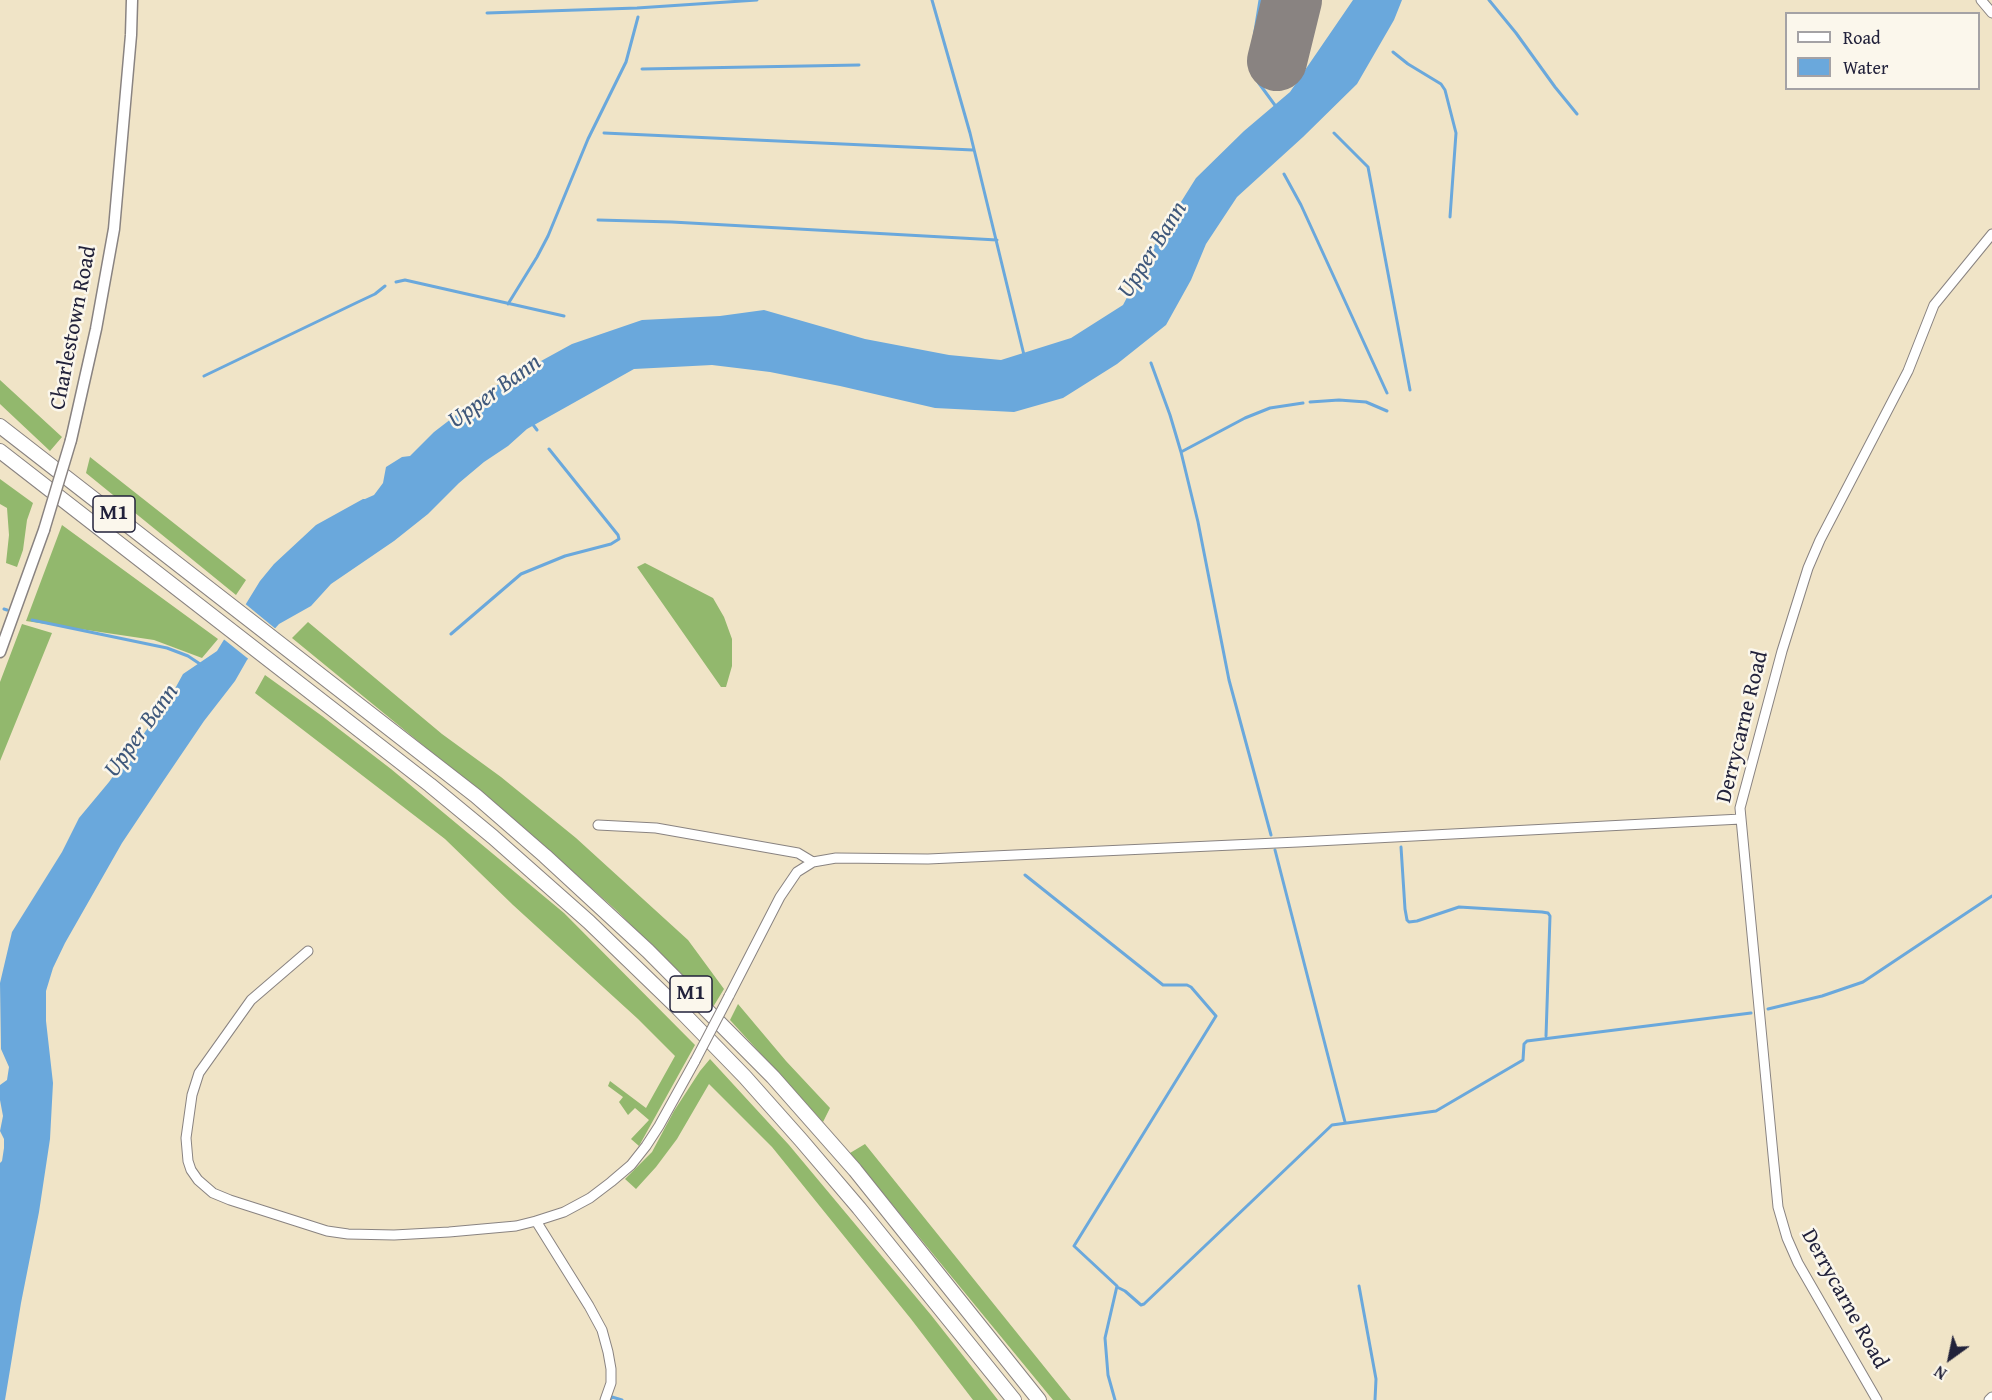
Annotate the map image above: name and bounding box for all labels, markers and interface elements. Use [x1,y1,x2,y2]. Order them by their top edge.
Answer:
legend [1785,12,1980,90]
text: Road [1843,24,1881,51]
text: Water [1843,54,1888,81]
water label: Upper Bann [1112,196,1194,304]
street label: Charlestown Road [45,244,103,412]
water label: Upper Bann [443,348,547,436]
road number: M1 [93,496,135,532]
street label: Derrycarne Road [1711,648,1775,806]
water label: Upper Bann [98,679,186,783]
road number: M1 [670,976,712,1012]
street label: Derrycarne Road [1795,1225,1893,1373]
north arrow [1920,1328,1980,1388]
text: N [1929,1360,1951,1386]

